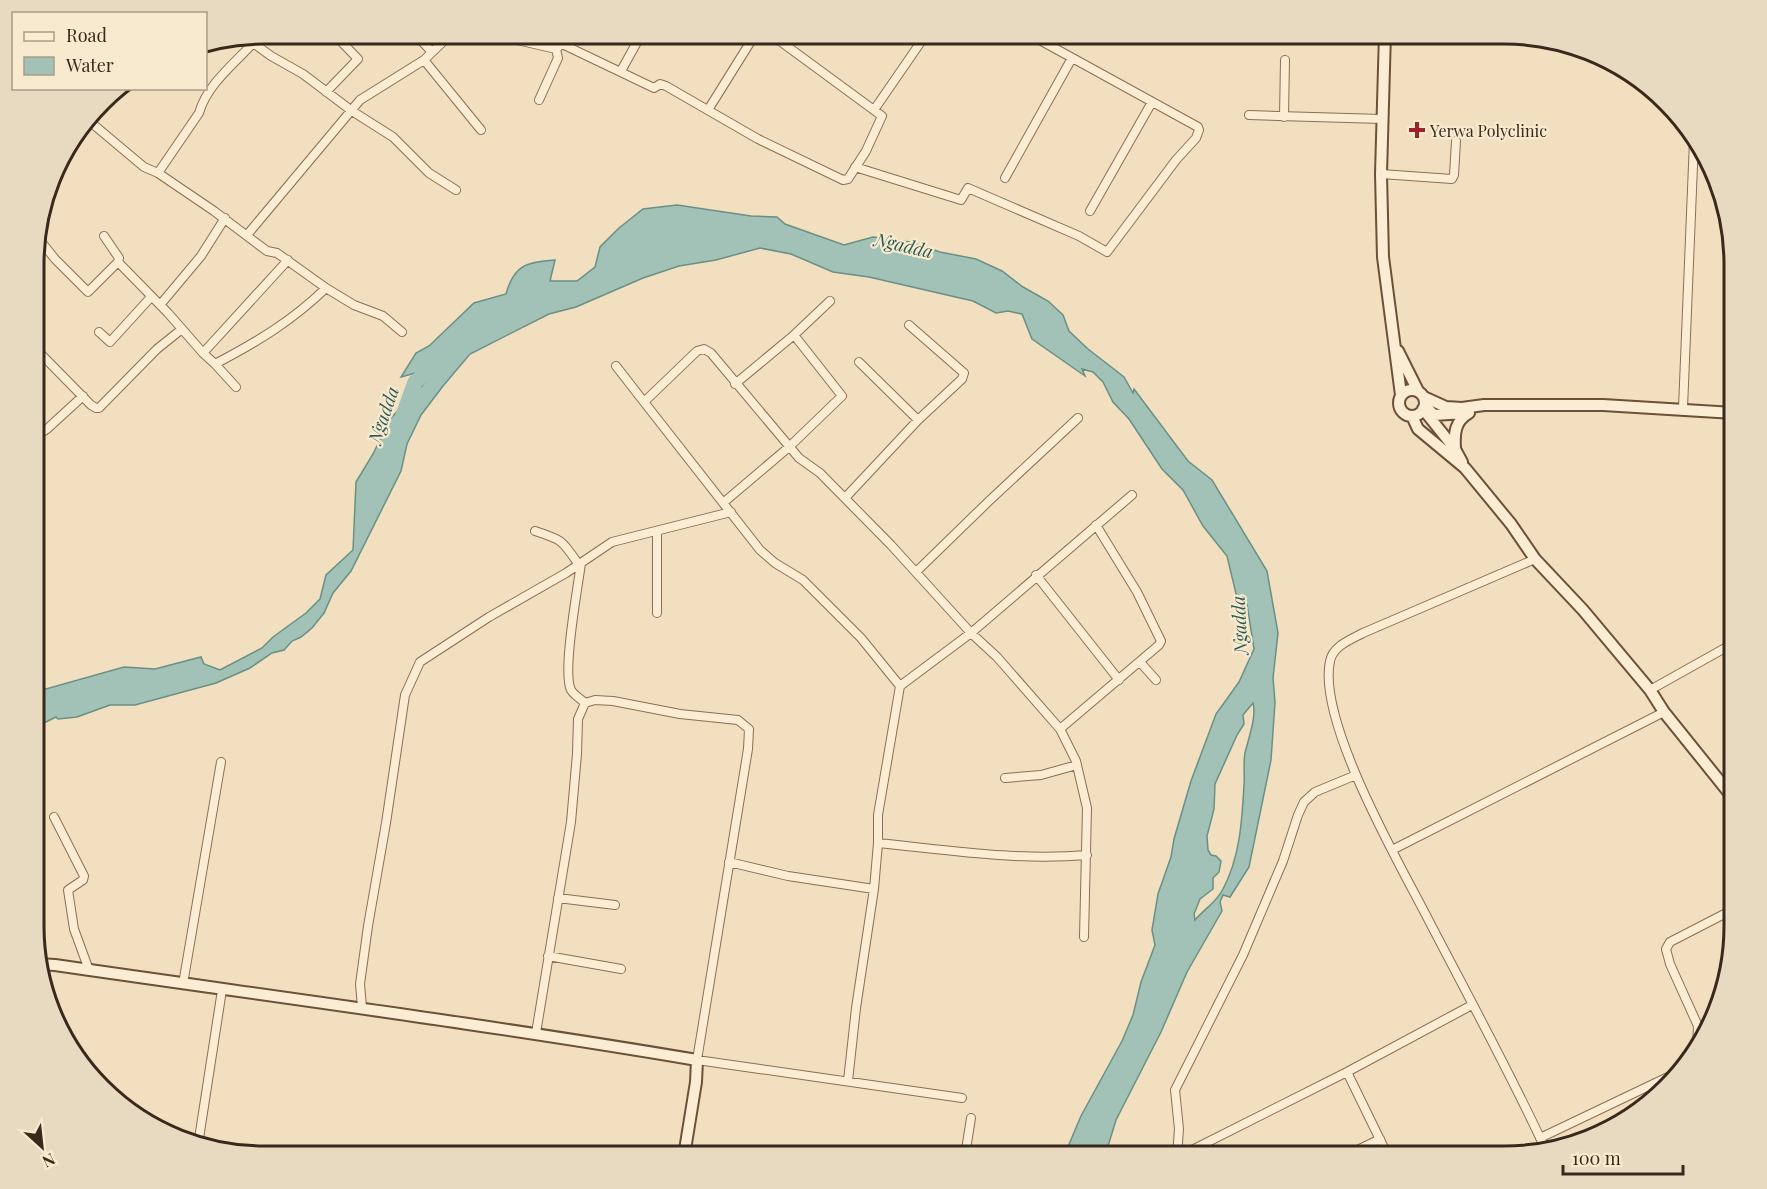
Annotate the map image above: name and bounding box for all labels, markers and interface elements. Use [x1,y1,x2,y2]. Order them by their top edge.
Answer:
legend [12,12,207,90]
text: Road [66,23,107,47]
text: Water [65,53,114,77]
place label: Yerwa Polyclinic [1429,120,1547,141]
marker: Yerwa Polyclinic [1408,121,1426,139]
water label: Ngadda [871,226,935,263]
water label: Ngadda [361,383,404,449]
water label: Ngadda [1225,595,1253,657]
north arrow [12,1117,72,1177]
scale bar [1563,1138,1683,1176]
text: 100 m [1572,1146,1621,1170]
text: N [39,1149,59,1173]

